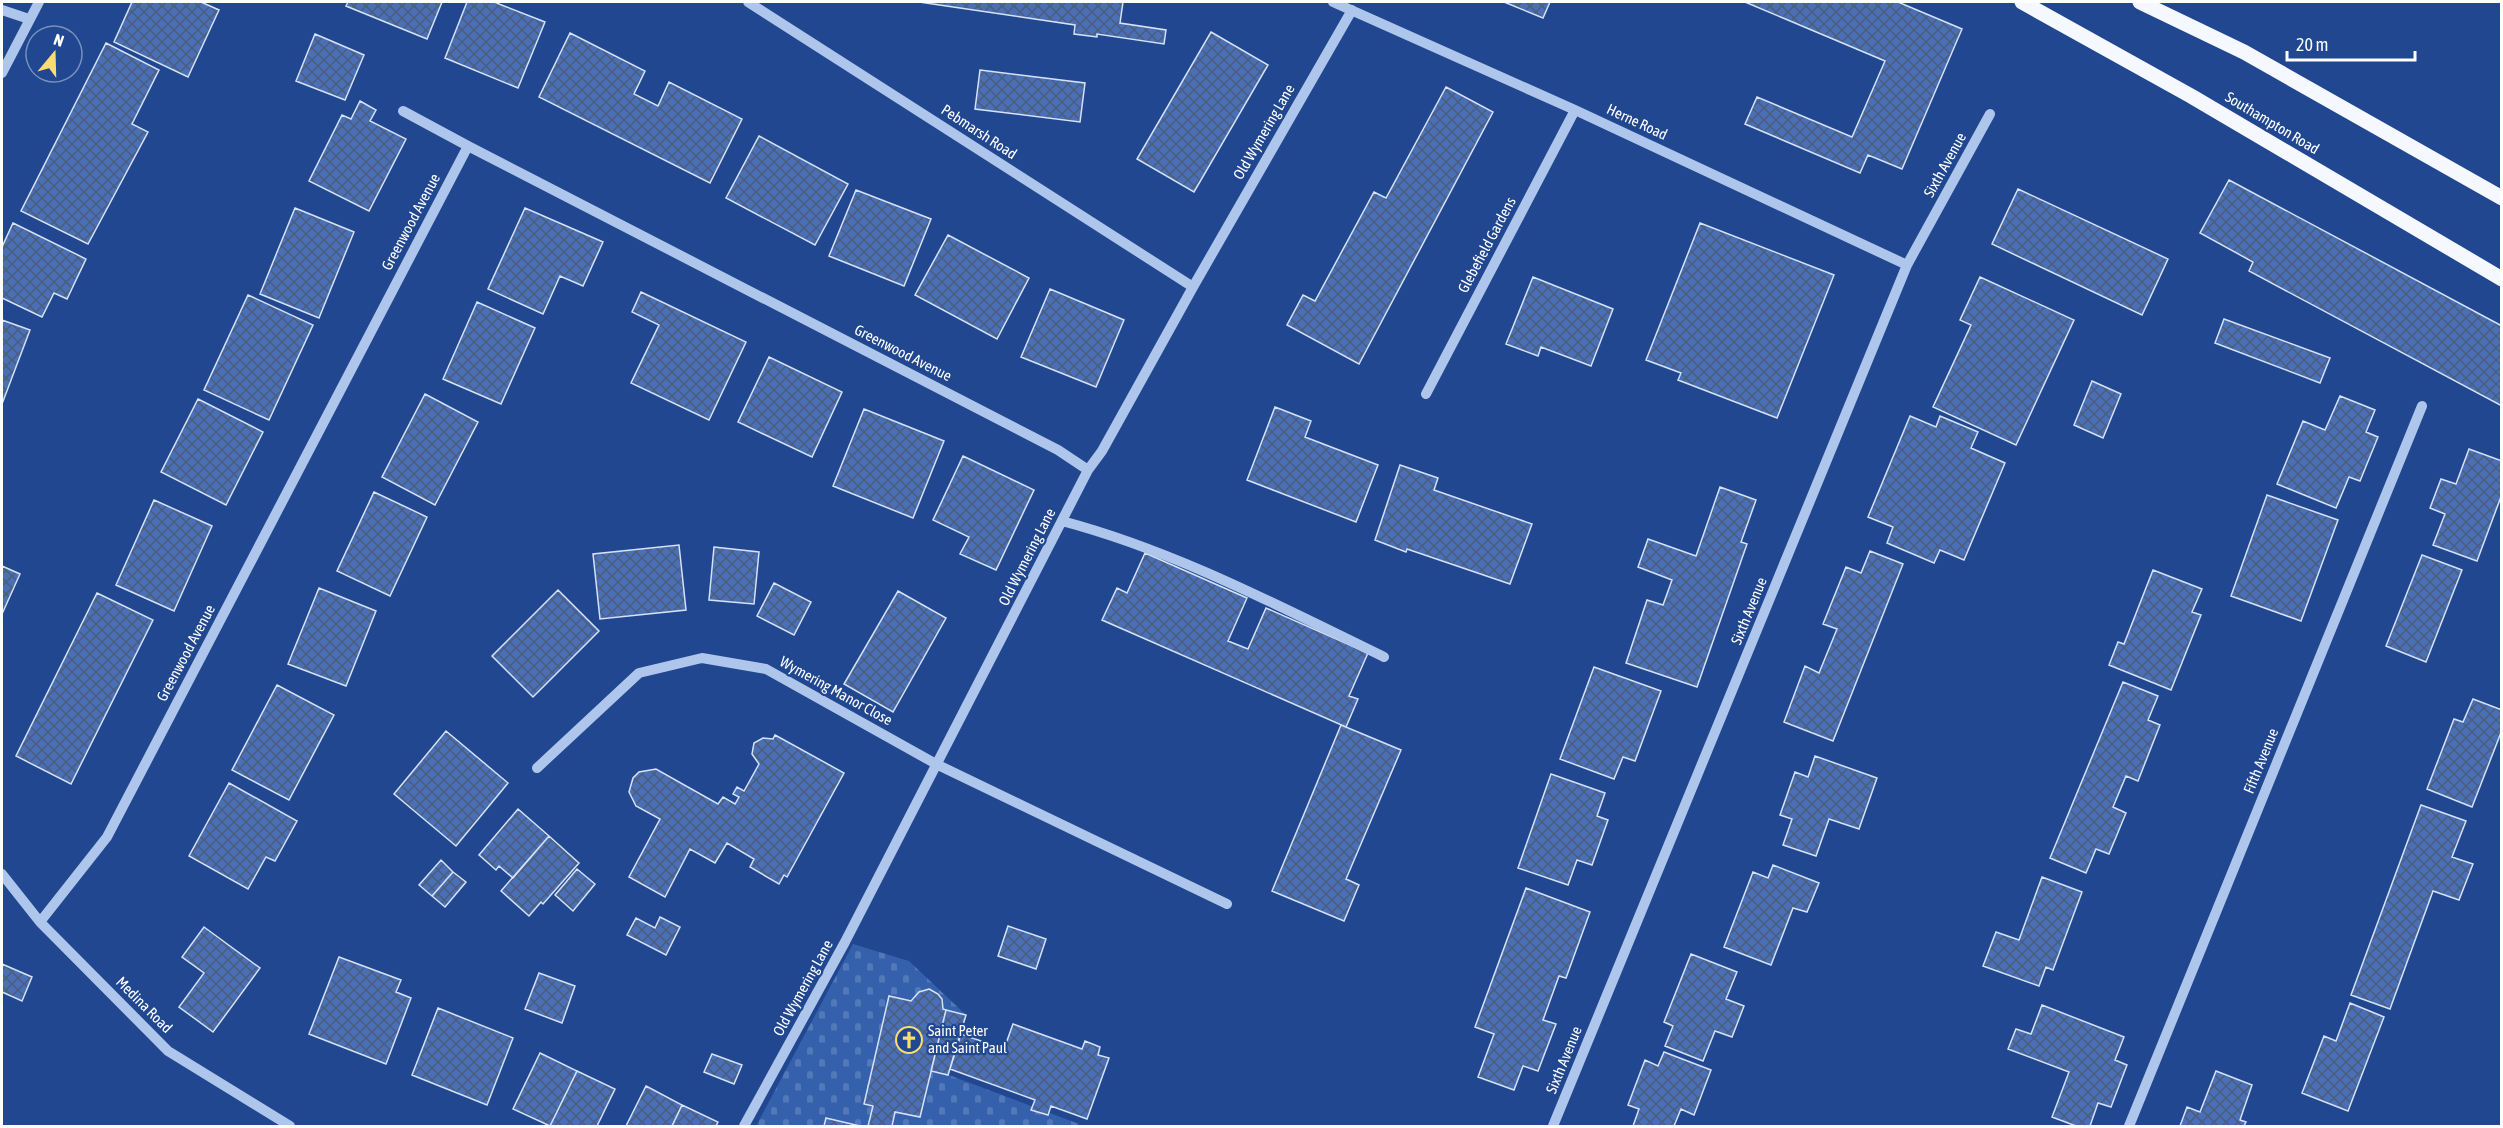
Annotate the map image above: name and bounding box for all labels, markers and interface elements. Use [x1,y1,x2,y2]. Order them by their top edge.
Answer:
north arrow [24,24,84,84]
scale bar [2287,24,2414,62]
text: N [51,30,66,50]
text: 20 m [2296,34,2328,55]
street label: Old Wymering Lane [1229,81,1298,182]
street label: Southampton Road [2222,88,2322,157]
street label: Herne Road [1604,100,1670,143]
street label: Pebmarsh Road [938,101,1020,162]
street label: Sixth Avenue [1920,129,1969,200]
street label: Greenwood Avenue [378,170,443,273]
street label: Glebefield Gardens [1454,194,1519,295]
street label: Greenwood Avenue [852,321,955,384]
street label: Old Wymering Lane [995,505,1058,608]
street label: Sixth Avenue [1727,575,1770,647]
street label: Greenwood Avenue [153,601,218,704]
street label: Wymering Manor Close [777,653,896,729]
street label: Fifth Avenue [2240,726,2281,796]
street label: Old Wymering Lane [769,937,836,1039]
street label: Medina Road [113,973,176,1036]
place label: Saint Peter and Saint Paul [928,1022,1007,1056]
street label: Sixth Avenue [1542,1024,1585,1096]
church icon: Saint Peter and Saint Paul [894,1025,924,1055]

